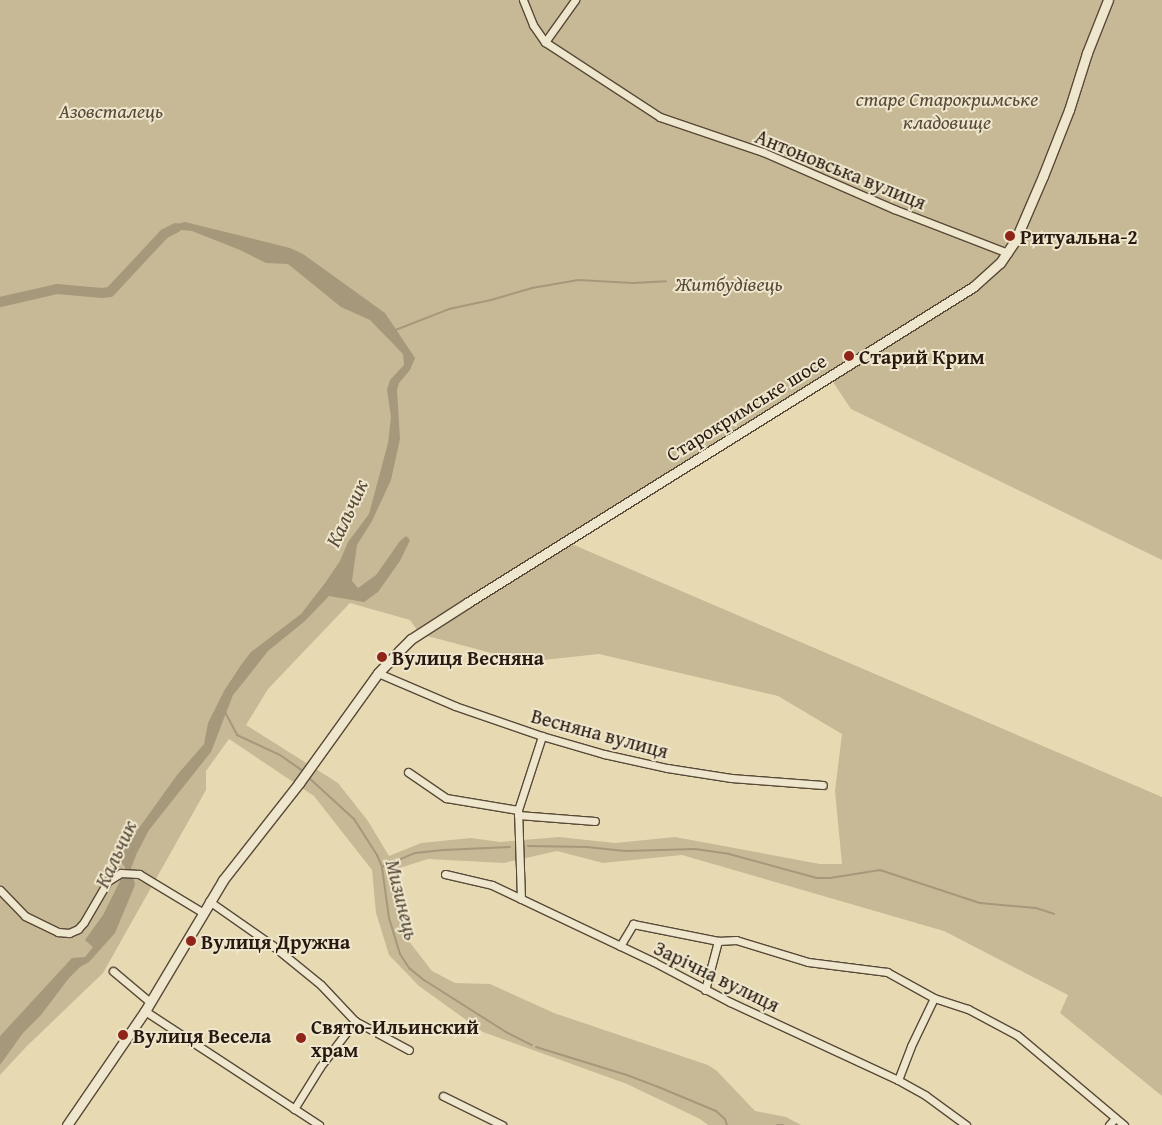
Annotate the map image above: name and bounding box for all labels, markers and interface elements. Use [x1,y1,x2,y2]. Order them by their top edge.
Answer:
park label: старе Старокримське кладовище [856,87,1038,134]
park label: Азовсталець [59,98,163,122]
street label: Антоновська вулиця [752,124,930,214]
place label: Ритуальна-2 [1020,224,1138,248]
marker: Ритуальна-2 [1004,230,1016,242]
park label: Житбудівець [675,271,783,295]
place label: Старий Крим [859,344,985,368]
street label: Старокримське шосе [661,348,831,466]
marker: Старий Крим [843,350,855,362]
water label: Кальчик [320,475,374,551]
place label: Вулиця Весняна [392,645,544,669]
marker: Вулиця Весняна [376,651,388,663]
street label: Весняна вулиця [529,703,671,763]
water label: Кальчик [89,816,143,892]
water label: Мизинець [380,857,424,943]
place label: Вулиця Дружна [201,929,350,953]
marker: Вулиця Дружна [185,935,197,947]
street label: Зарічна вулиця [650,935,784,1017]
place label: Свято-Ильинский храм [311,1014,479,1061]
place label: Вулиця Весела [133,1023,271,1047]
marker: Вулиця Весела [117,1029,129,1041]
marker: Свято-Ильинский храм [295,1032,307,1044]

